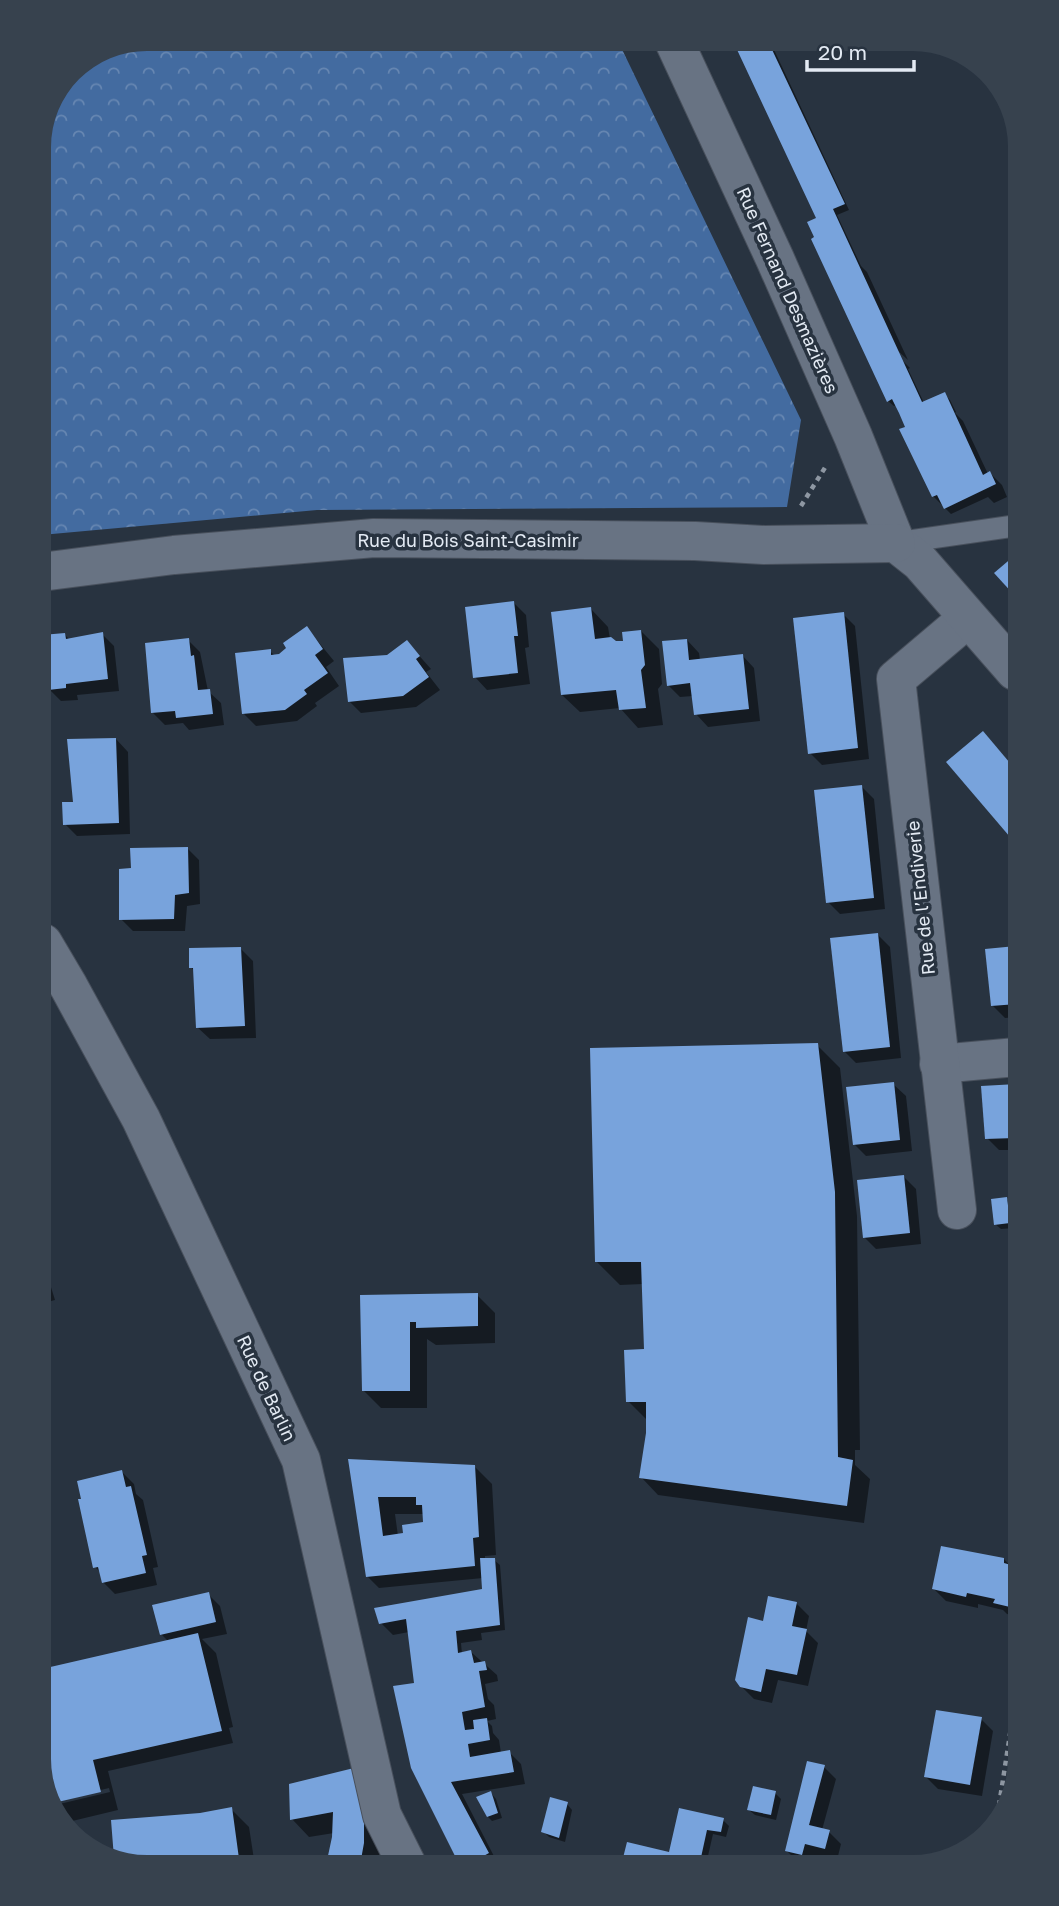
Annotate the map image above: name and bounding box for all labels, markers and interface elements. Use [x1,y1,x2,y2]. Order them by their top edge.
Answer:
scale bar [807,28,914,72]
text: 20 m [818,39,867,65]
street label: Rue Fernand Desmazières [732,183,844,397]
street label: Rue du Bois Saint-Casimir [357,529,579,551]
street label: Rue de l’Endiverie [901,820,939,976]
street label: Rue de Barlin [233,1331,301,1445]

